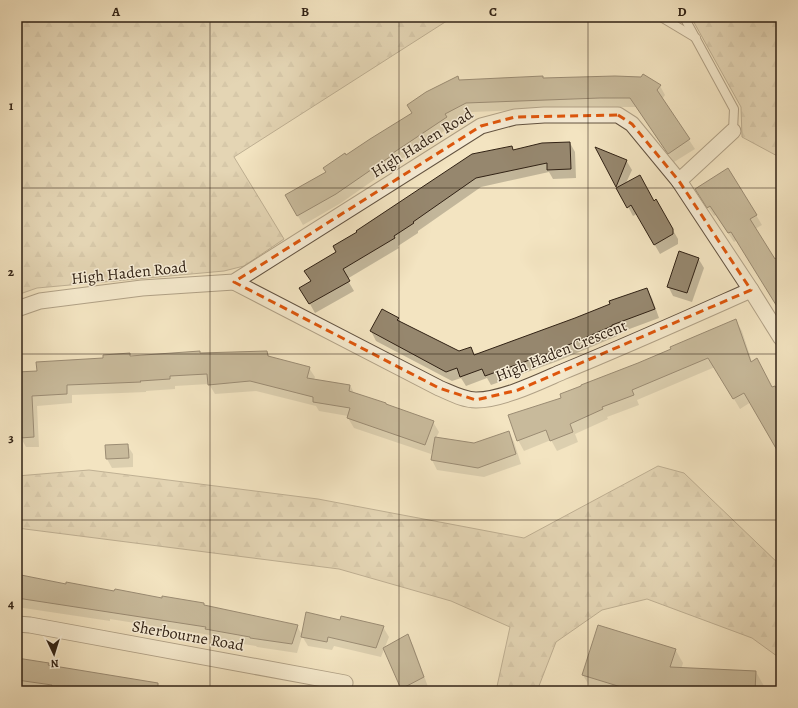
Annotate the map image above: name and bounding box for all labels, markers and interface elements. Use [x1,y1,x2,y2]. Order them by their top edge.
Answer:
text: A [111,3,121,20]
text: B [301,3,309,20]
text: C [489,3,497,20]
text: D [677,3,687,20]
text: 1 [9,97,14,114]
street label: High Haden Road [367,103,478,183]
street label: High Haden Road [70,256,188,290]
text: 2 [8,263,15,280]
street label: High Haden Crescent [492,315,630,387]
text: 3 [8,429,14,446]
text: 4 [8,595,14,612]
street label: Sherbourne Road [130,615,246,657]
north arrow [34,634,74,674]
text: N [50,656,59,671]

